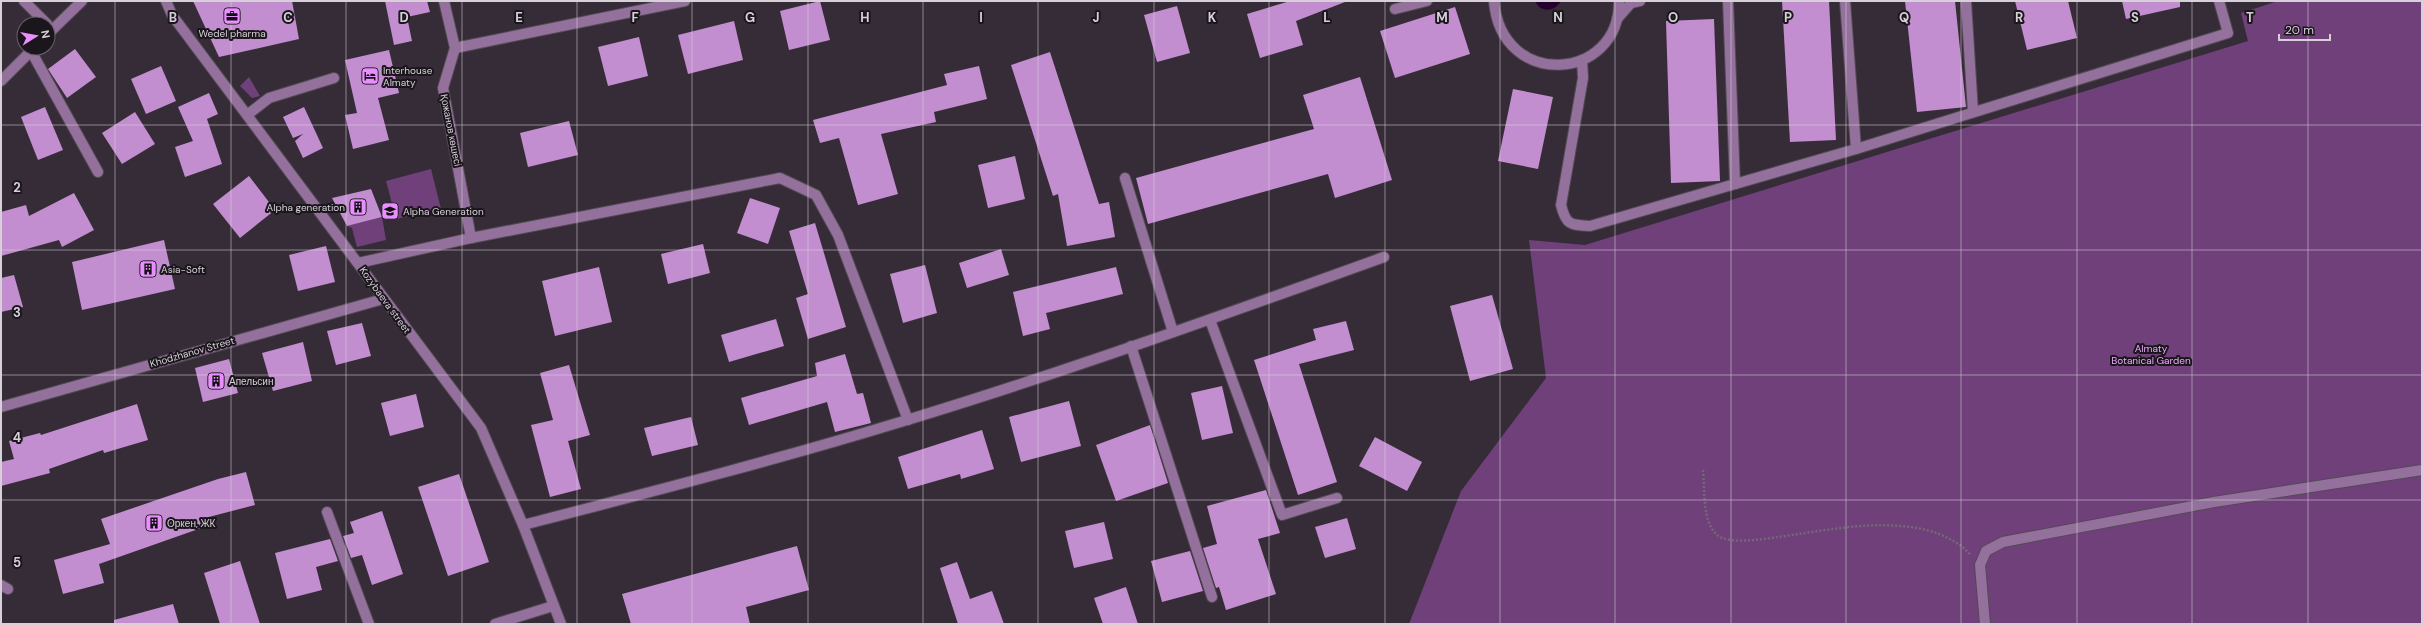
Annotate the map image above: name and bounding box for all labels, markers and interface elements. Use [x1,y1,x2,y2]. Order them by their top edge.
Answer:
office icon: Wedel pharma [222,6,242,26]
text: B [169,9,177,26]
text: C [283,9,293,26]
text: D [399,9,409,26]
text: E [515,9,523,26]
text: F [631,9,639,26]
text: G [745,9,755,26]
text: H [860,9,870,26]
text: I [979,9,983,26]
text: J [1092,9,1100,26]
text: K [1208,9,1217,26]
text: L [1323,9,1331,26]
text: M [1436,9,1448,26]
text: N [1553,9,1563,26]
text: O [1668,9,1678,26]
text: P [1784,9,1792,26]
text: Q [1899,9,1909,26]
text: R [2015,9,2023,26]
text: S [2131,9,2139,26]
text: T [2246,9,2254,26]
north arrow [16,16,56,56]
scale bar [2279,16,2330,42]
text: 20 m [2285,22,2314,38]
place label: Wedel pharma [198,27,266,40]
text: N [38,29,53,39]
place label: Interhouse Almaty [383,64,433,89]
hotel icon: Interhouse Almaty [360,66,380,86]
street label: Қожанов көшесі [438,93,464,167]
text: 2 [13,179,21,196]
building icon: Alpha generation [348,197,368,217]
place label: Alpha generation [267,201,345,214]
school or university icon: Alpha Generation [380,201,400,221]
place label: Alpha Generation [403,205,484,218]
building icon: Asia-Soft [138,259,158,279]
place label: Asia-Soft [161,263,205,276]
street label: Kozybaeva street [356,264,414,336]
text: 3 [13,304,21,321]
street label: Khodzhanov Street [148,334,236,370]
park label: Almaty Botanical Garden [2111,342,2191,367]
building icon: Апельсин [206,371,226,391]
place label: Апельсин [229,375,273,388]
text: 4 [13,429,21,446]
building icon: Оркен, ЖК [144,513,164,533]
place label: Оркен, ЖК [167,517,216,530]
text: 5 [13,554,21,571]

